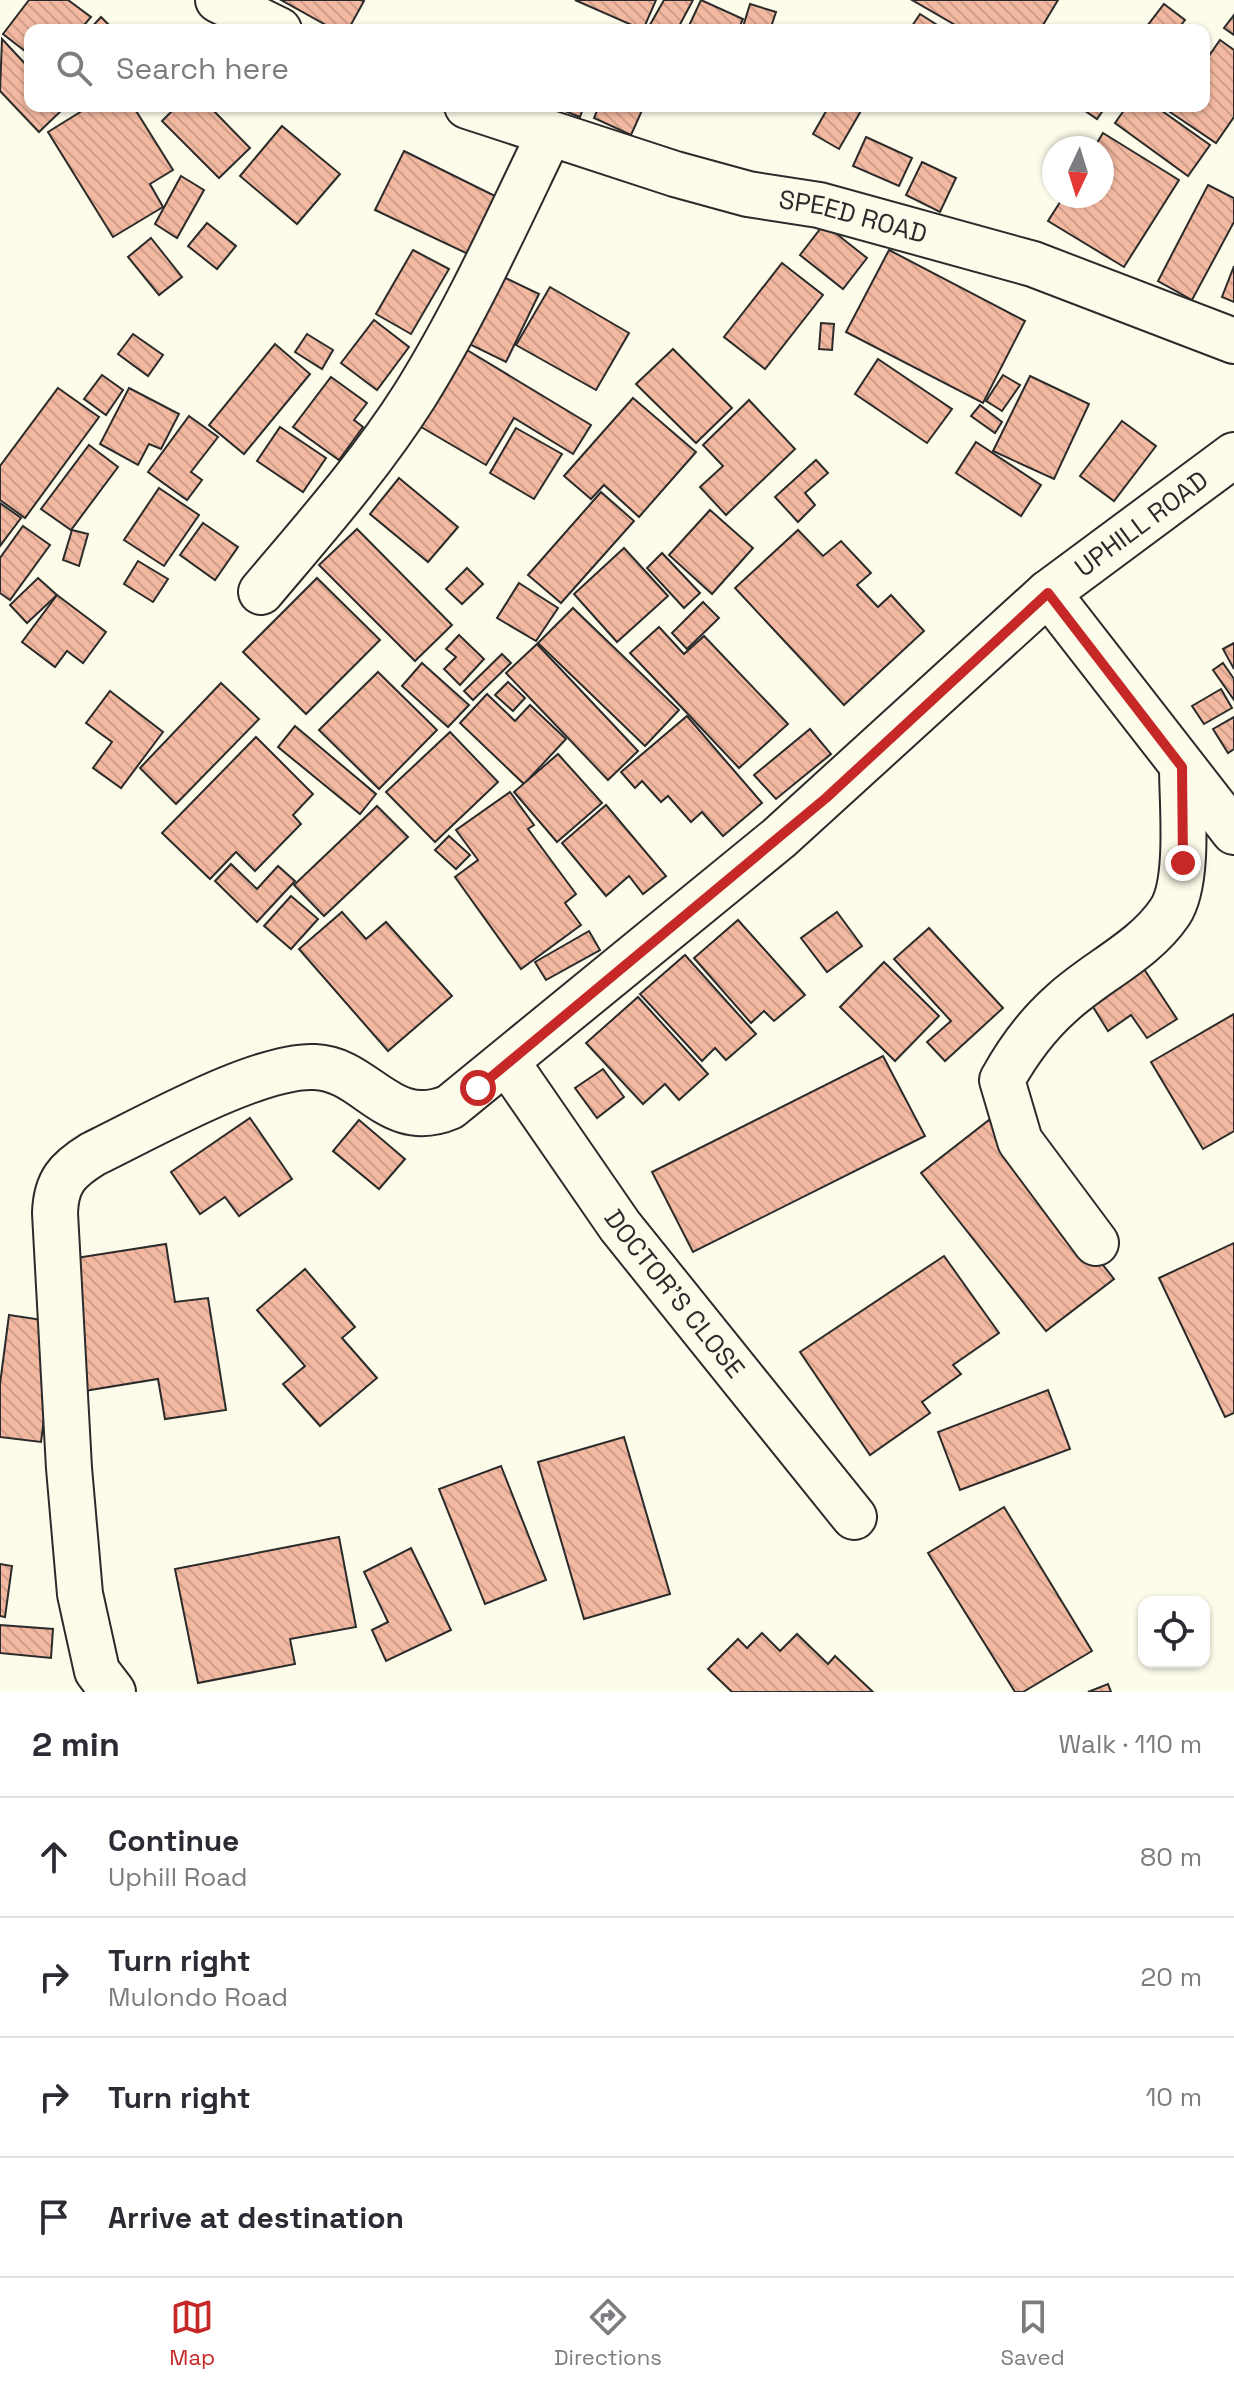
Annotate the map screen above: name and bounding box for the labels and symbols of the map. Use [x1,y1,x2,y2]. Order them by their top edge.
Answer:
north arrow [1042,136,1114,208]
street label: SPEED ROAD [776,182,931,251]
street label: UPHILL ROAD [1068,463,1215,584]
route end [1165,845,1201,881]
route start [460,1070,496,1106]
street label: DOCTOR’S CLOSE [597,1203,752,1385]

